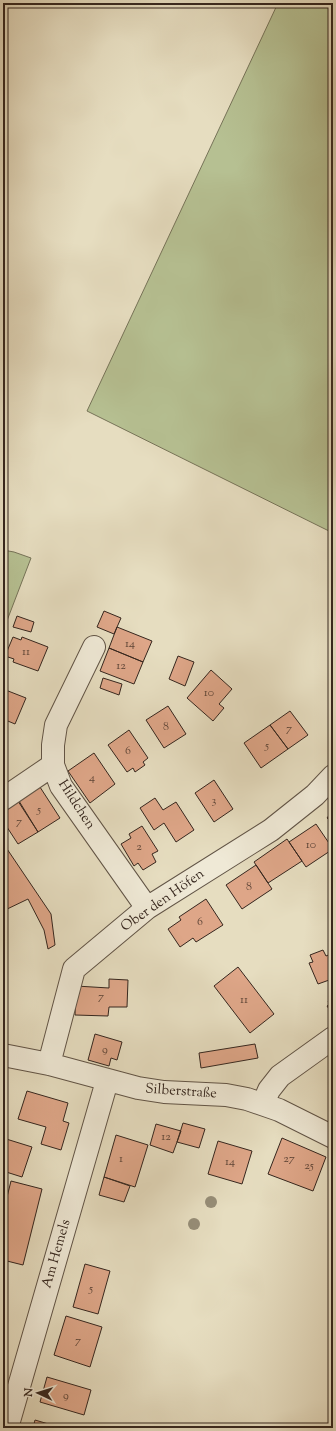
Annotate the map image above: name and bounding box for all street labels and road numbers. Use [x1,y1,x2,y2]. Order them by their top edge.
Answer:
street label: Hildchen [52,776,100,834]
street label: Ober den Höfen [117,865,209,937]
street label: Silberstraße [145,1080,217,1104]
street label: Am Hemels [38,1217,76,1291]

